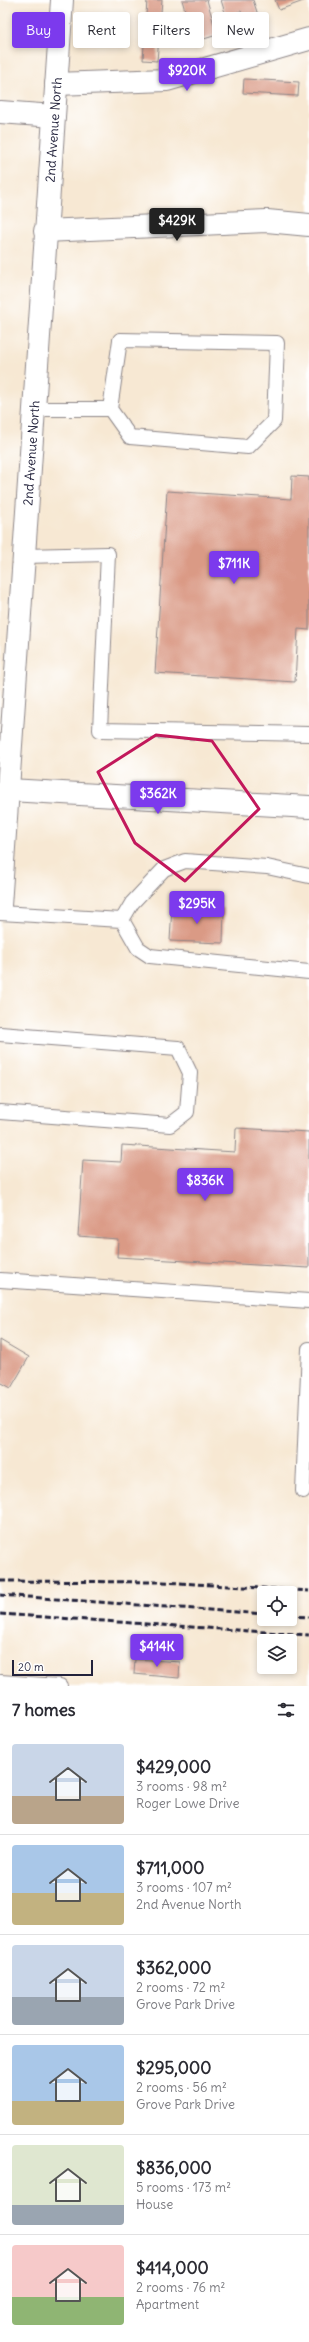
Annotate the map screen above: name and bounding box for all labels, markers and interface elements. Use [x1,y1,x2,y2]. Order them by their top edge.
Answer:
chip: Buy [12,12,65,48]
chip: Rent [73,12,130,48]
chip: Filters [138,12,204,48]
chip: New [212,12,269,48]
pin: $920K [159,58,215,92]
text: $920K [168,62,206,79]
street label: 2nd Avenue North [41,76,65,183]
pin: $429K [149,208,205,242]
text: $429K [158,212,196,229]
street label: 2nd Avenue North [19,399,43,506]
pin: $711K [206,551,262,585]
text: $711K [218,555,250,572]
pin: $362K [130,781,186,815]
text: $362K [139,785,177,802]
pin: $295K [169,891,225,925]
text: $295K [178,895,216,912]
pin: $836K [177,1168,233,1202]
text: $836K [186,1172,224,1189]
map controls [257,1586,297,1674]
button: locate [257,1586,297,1626]
pin: $414K [129,1634,185,1668]
button: layers [257,1634,297,1674]
text: $414K [139,1638,175,1655]
scale bar [12,1658,93,1677]
text: 20 m [18,1660,44,1674]
text: 7 homes [12,1699,76,1721]
icon: filters [275,1699,297,1721]
text: $429,000 [136,1756,211,1778]
icon: home [44,1760,92,1808]
text: 3 rooms · 98 m² [136,1778,227,1795]
text: Roger Lowe Drive [136,1795,239,1812]
text: $711,000 [136,1857,204,1879]
icon: home [44,1861,92,1909]
text: 3 rooms · 107 m² [136,1879,232,1896]
text: 2nd Avenue North [136,1896,241,1913]
text: $362,000 [136,1957,211,1979]
icon: home [44,1961,92,2009]
text: 2 rooms · 72 m² [136,1979,225,1996]
text: Grove Park Drive [136,1996,235,2013]
text: $295,000 [136,2057,211,2079]
icon: home [44,2061,92,2109]
text: 2 rooms · 56 m² [136,2079,227,2096]
text: Grove Park Drive [136,2096,235,2113]
text: $836,000 [136,2157,212,2179]
icon: home [44,2161,92,2209]
text: 5 rooms · 173 m² [136,2179,231,2196]
text: House [136,2196,173,2213]
text: $414,000 [136,2257,209,2279]
icon: home [44,2261,92,2309]
text: 2 rooms · 76 m² [136,2279,225,2296]
text: Apartment [136,2296,199,2313]

